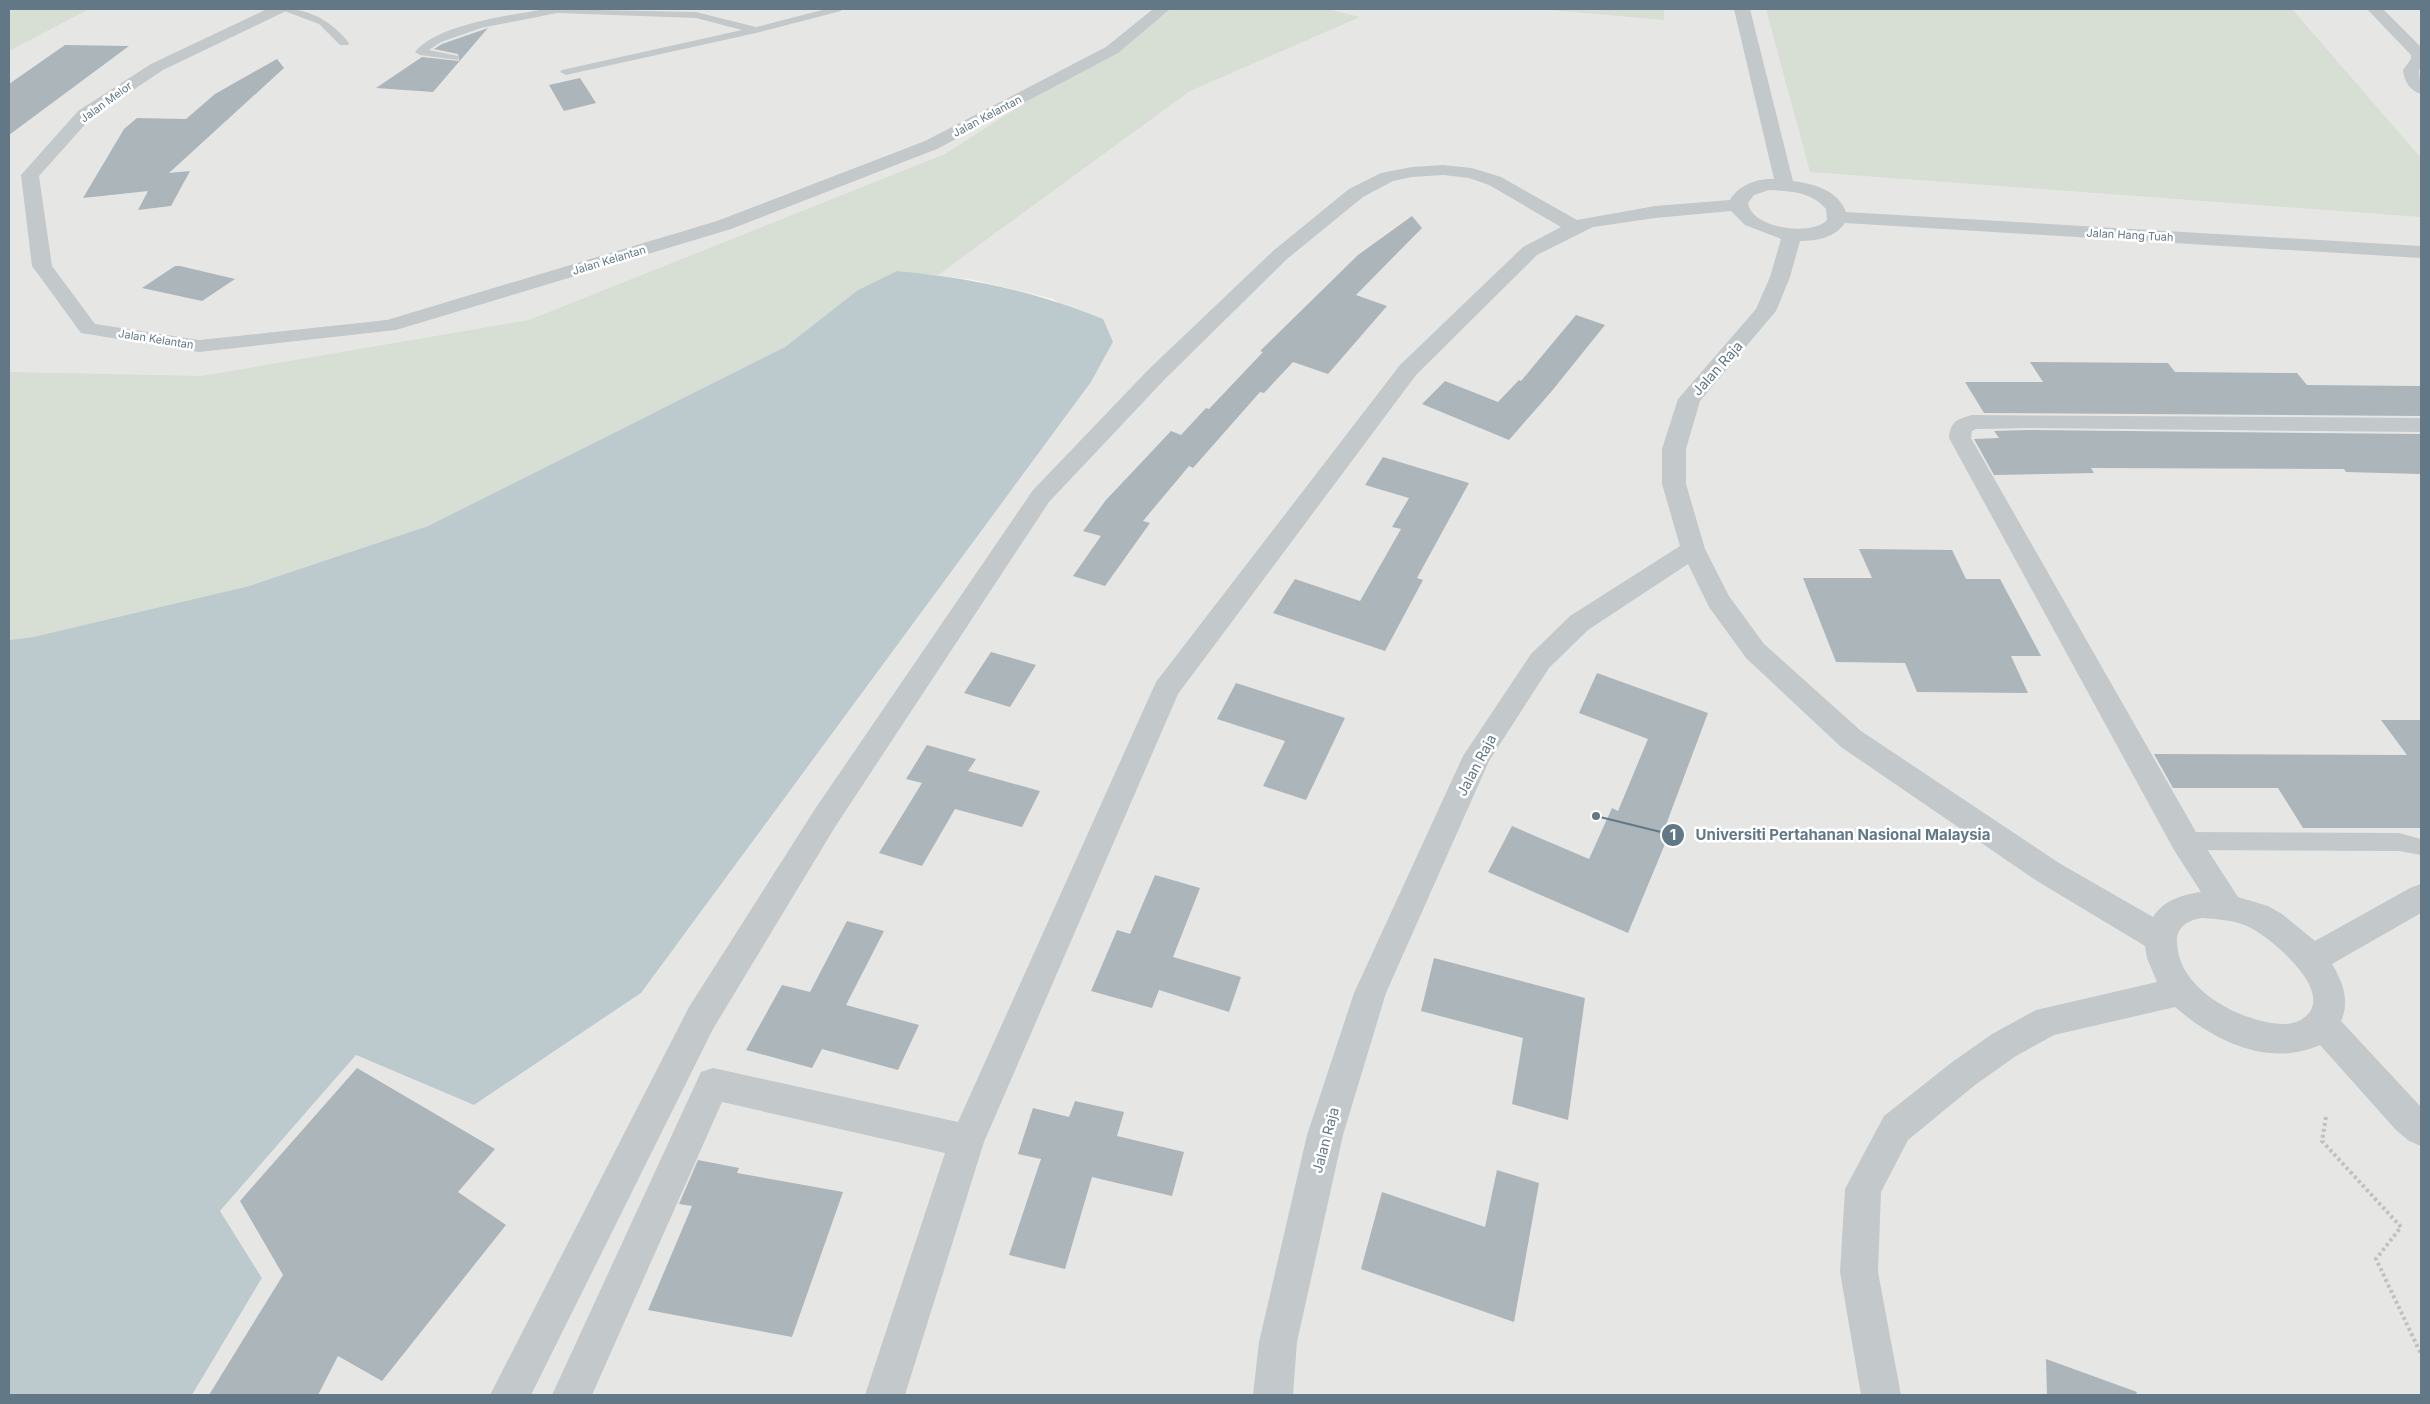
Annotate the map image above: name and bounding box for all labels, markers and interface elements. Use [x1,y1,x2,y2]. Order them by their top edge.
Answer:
street label: Jalan Melor [77,79,135,125]
street label: Jalan Kelantan [950,92,1024,140]
street label: Jalan Hang Tuah [2086,226,2174,244]
street label: Jalan Kelantan [571,242,647,278]
street label: Jalan Kelantan [117,326,195,352]
street label: Jalan Raja [1688,337,1746,399]
street label: Jalan Raja [1453,731,1499,799]
callout: Universiti Pertahanan Nasional Malaysia [1660,820,2000,850]
text: 1 [1670,825,1676,844]
text: Universiti Pertahanan Nasional Malaysia [1696,825,1990,844]
street label: Jalan Raja [1308,1105,1342,1175]

